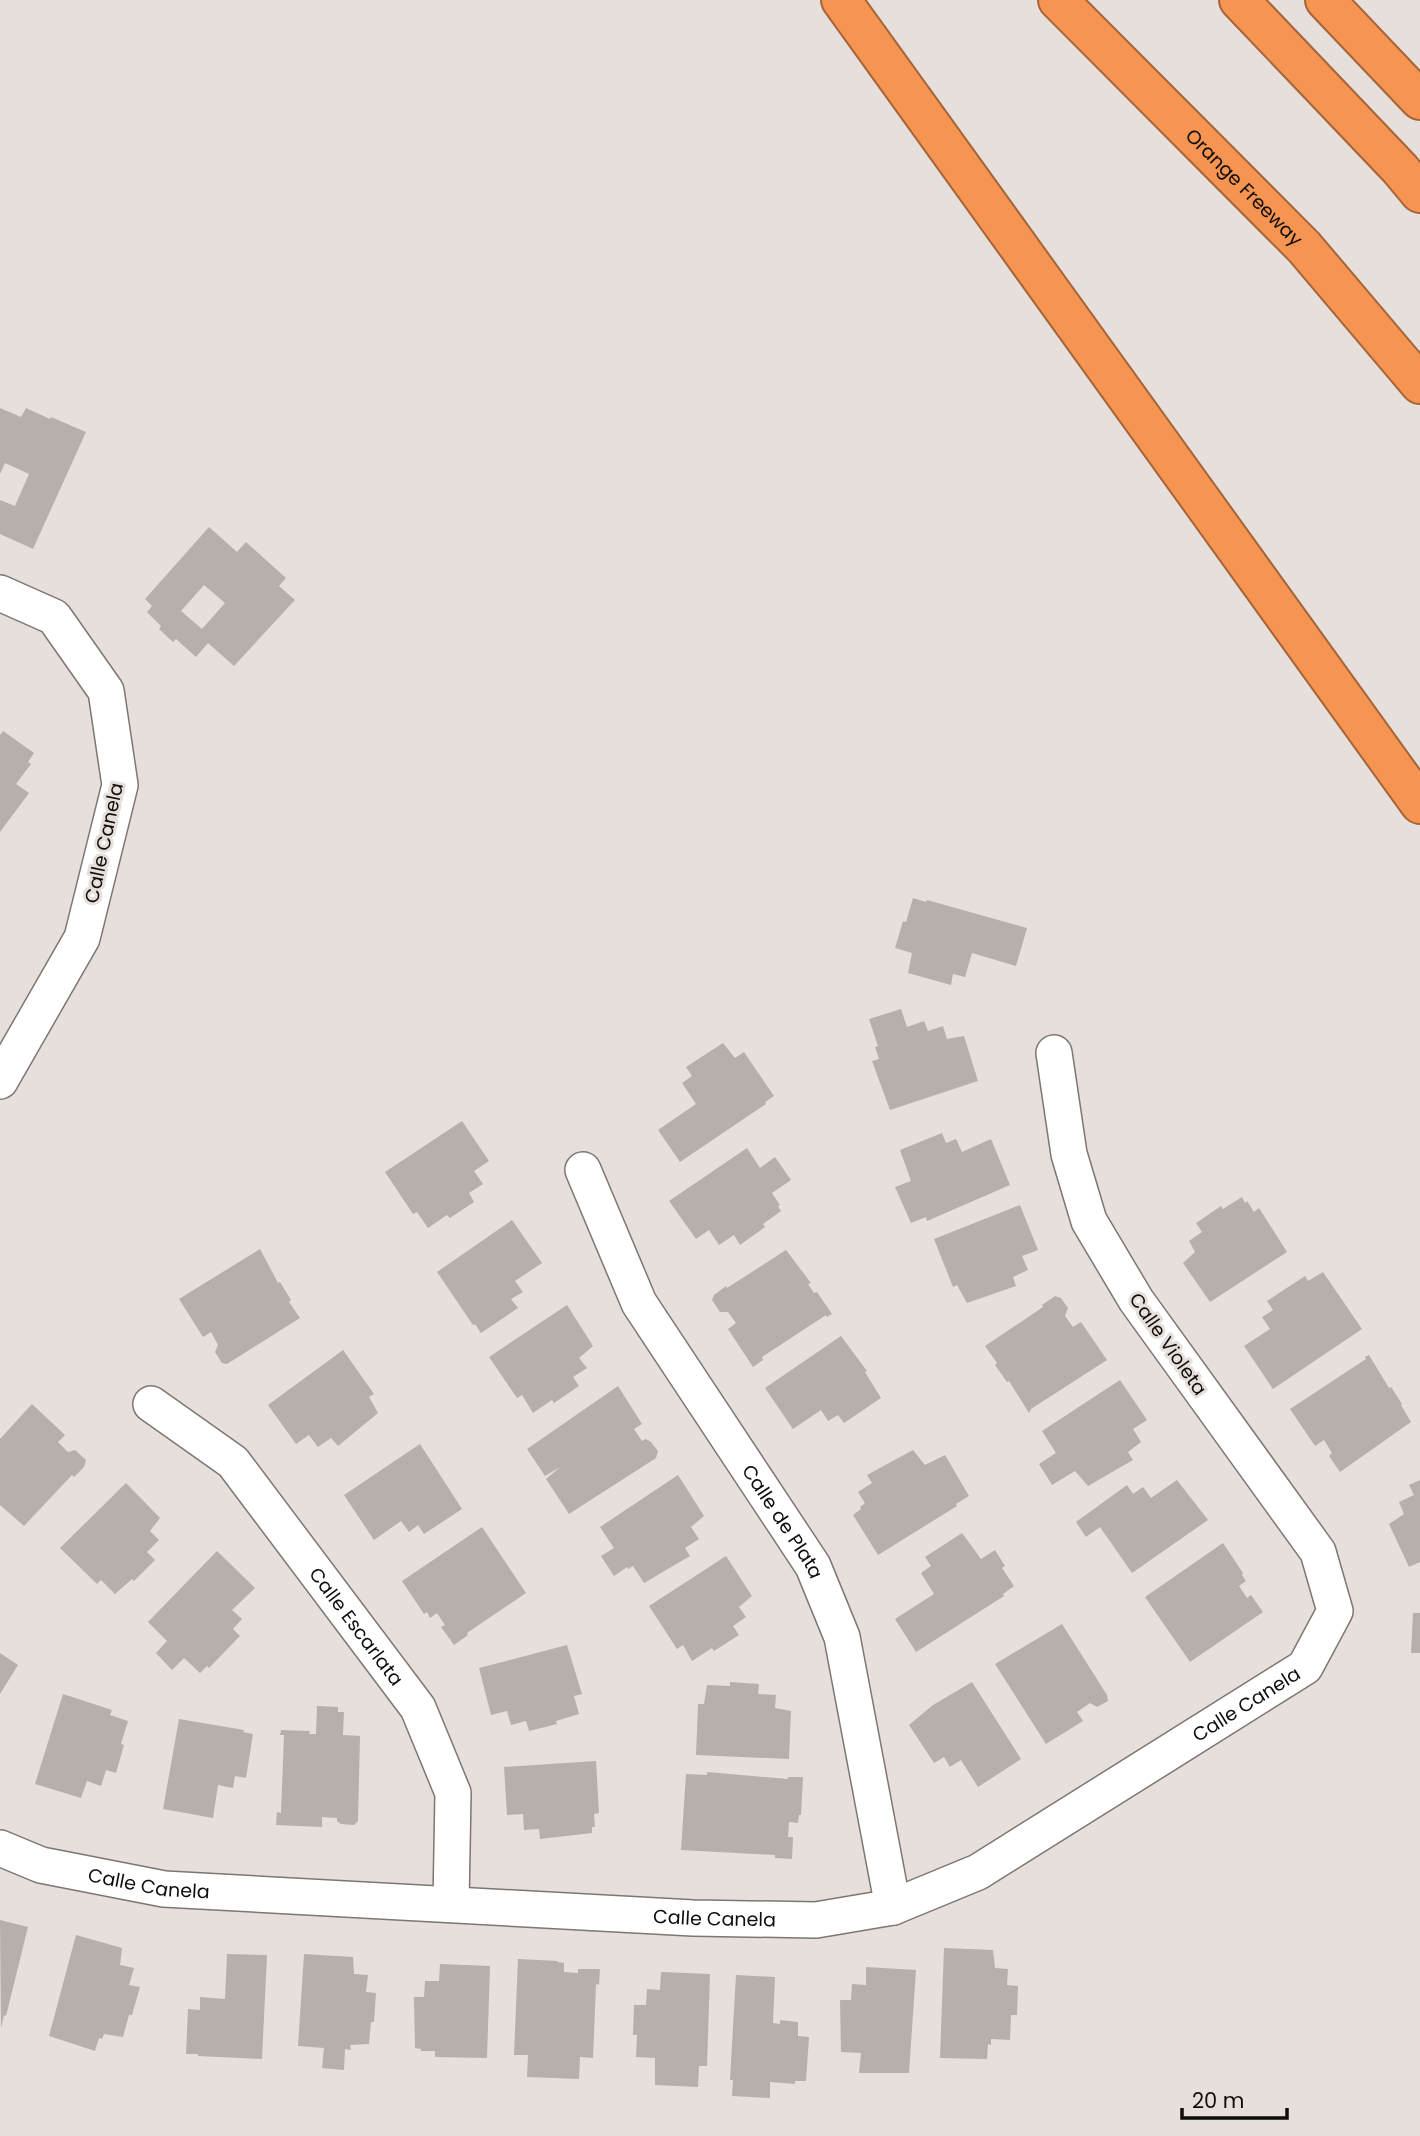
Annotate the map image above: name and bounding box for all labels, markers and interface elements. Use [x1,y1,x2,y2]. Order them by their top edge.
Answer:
street label: Orange Freeway [1180,122,1309,252]
street label: Calle Canela [78,780,130,906]
street label: Calle Violeta [1123,1287,1213,1401]
street label: Calle de Plata [736,1459,830,1582]
street label: Calle Escarlata [303,1561,410,1691]
street label: Calle Canela [1187,1660,1305,1748]
street label: Calle Canela [86,1861,210,1905]
street label: Calle Canela [652,1902,776,1933]
scale bar [1182,2076,1287,2120]
text: 20 m [1192,2086,1245,2115]

